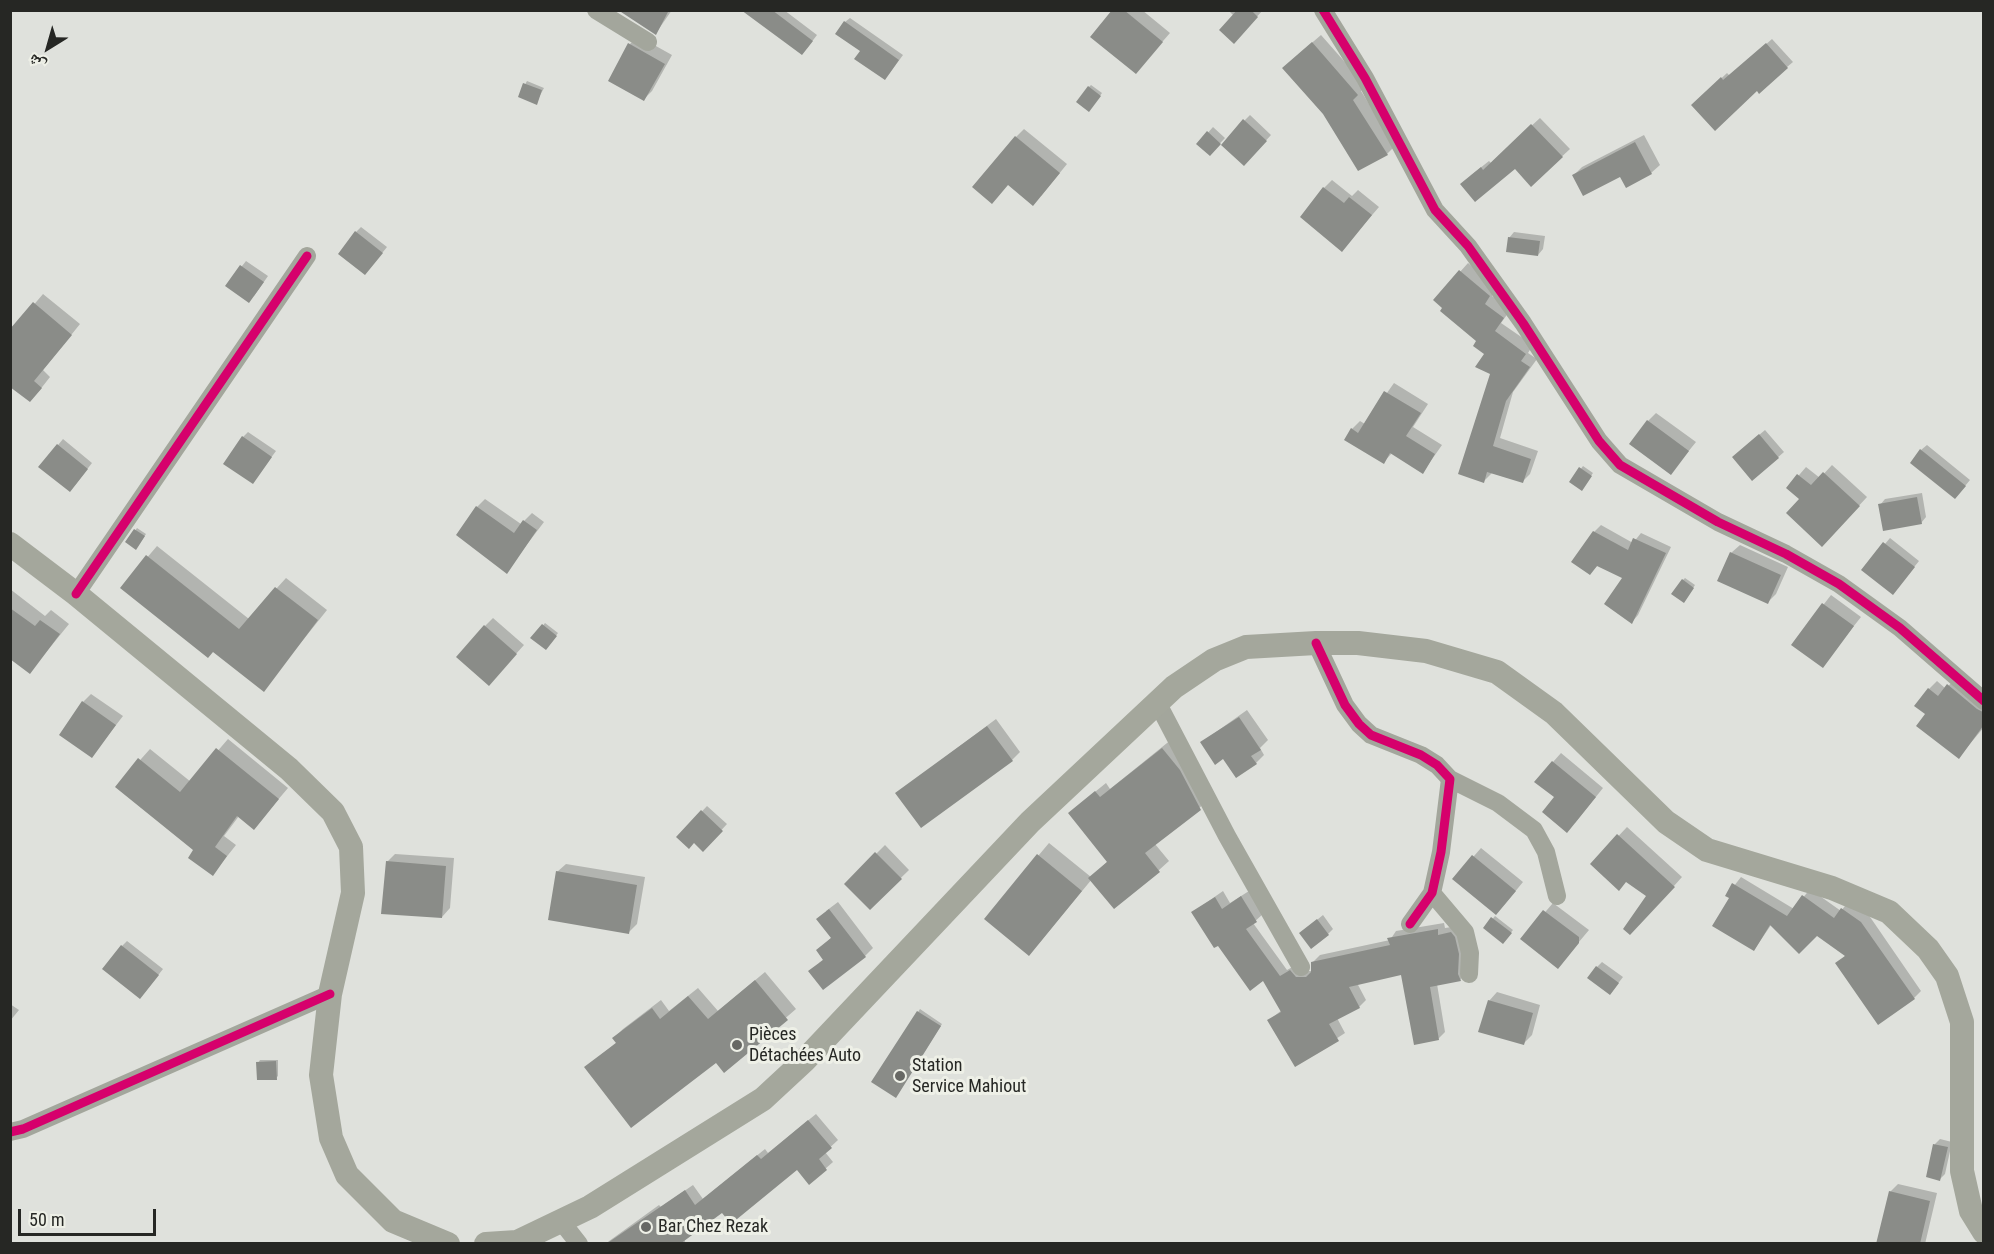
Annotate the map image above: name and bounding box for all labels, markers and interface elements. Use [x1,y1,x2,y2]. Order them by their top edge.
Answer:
north arrow [18,18,78,78]
text: ش [24,50,49,75]
place label: Pièces Détachées Auto [749,1024,861,1066]
marker: Pièces Détachées Auto [730,1038,744,1052]
place label: Station Service Mahiout [912,1055,1026,1098]
marker: Station Service Mahiout [893,1069,907,1083]
scale bar [21,1197,159,1235]
text: 50 m [29,1209,64,1230]
place label: Bar Chez Rezak [658,1216,768,1238]
marker: Bar Chez Rezak [639,1220,653,1234]

